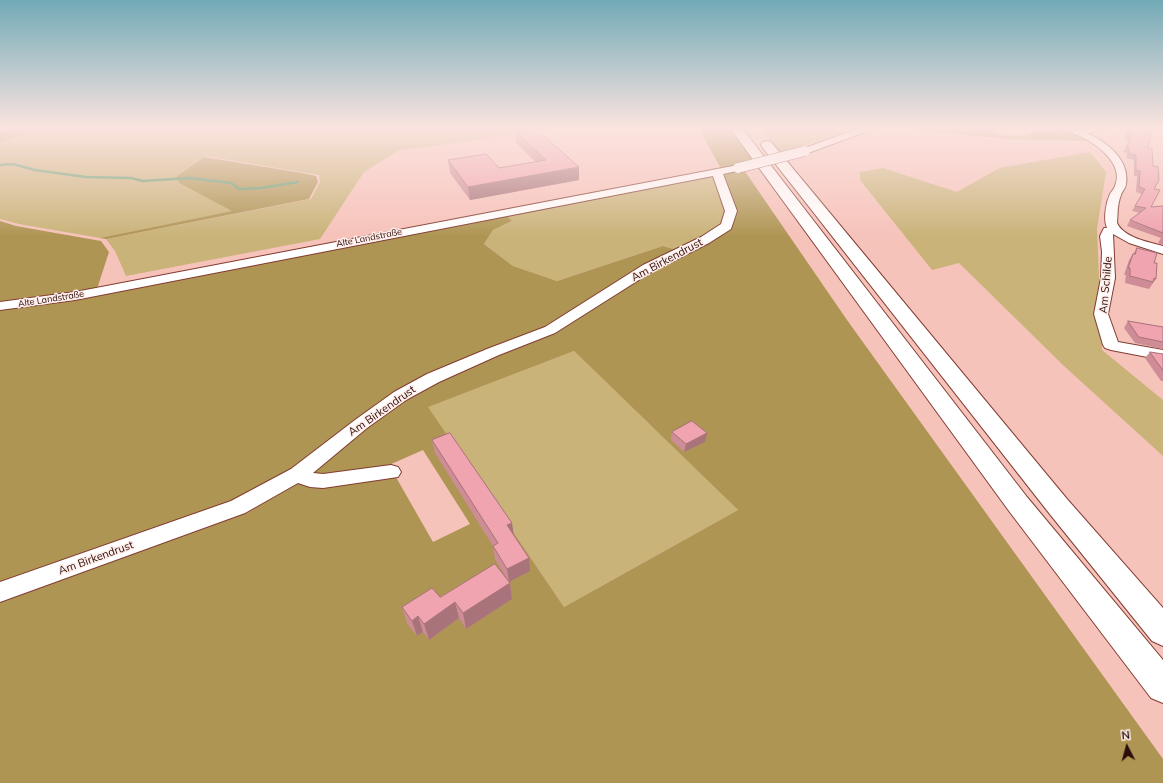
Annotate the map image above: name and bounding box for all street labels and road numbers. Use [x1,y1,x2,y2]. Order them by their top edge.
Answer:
street label: Alte Landstraße [335,226,403,250]
street label: Am Birkendrust [629,236,705,284]
street label: Am Schilde [1097,256,1115,314]
street label: Alte Landstraße [17,288,85,310]
street label: Am Birkendrust [346,383,418,439]
street label: Am Birkendrust [57,538,135,578]

